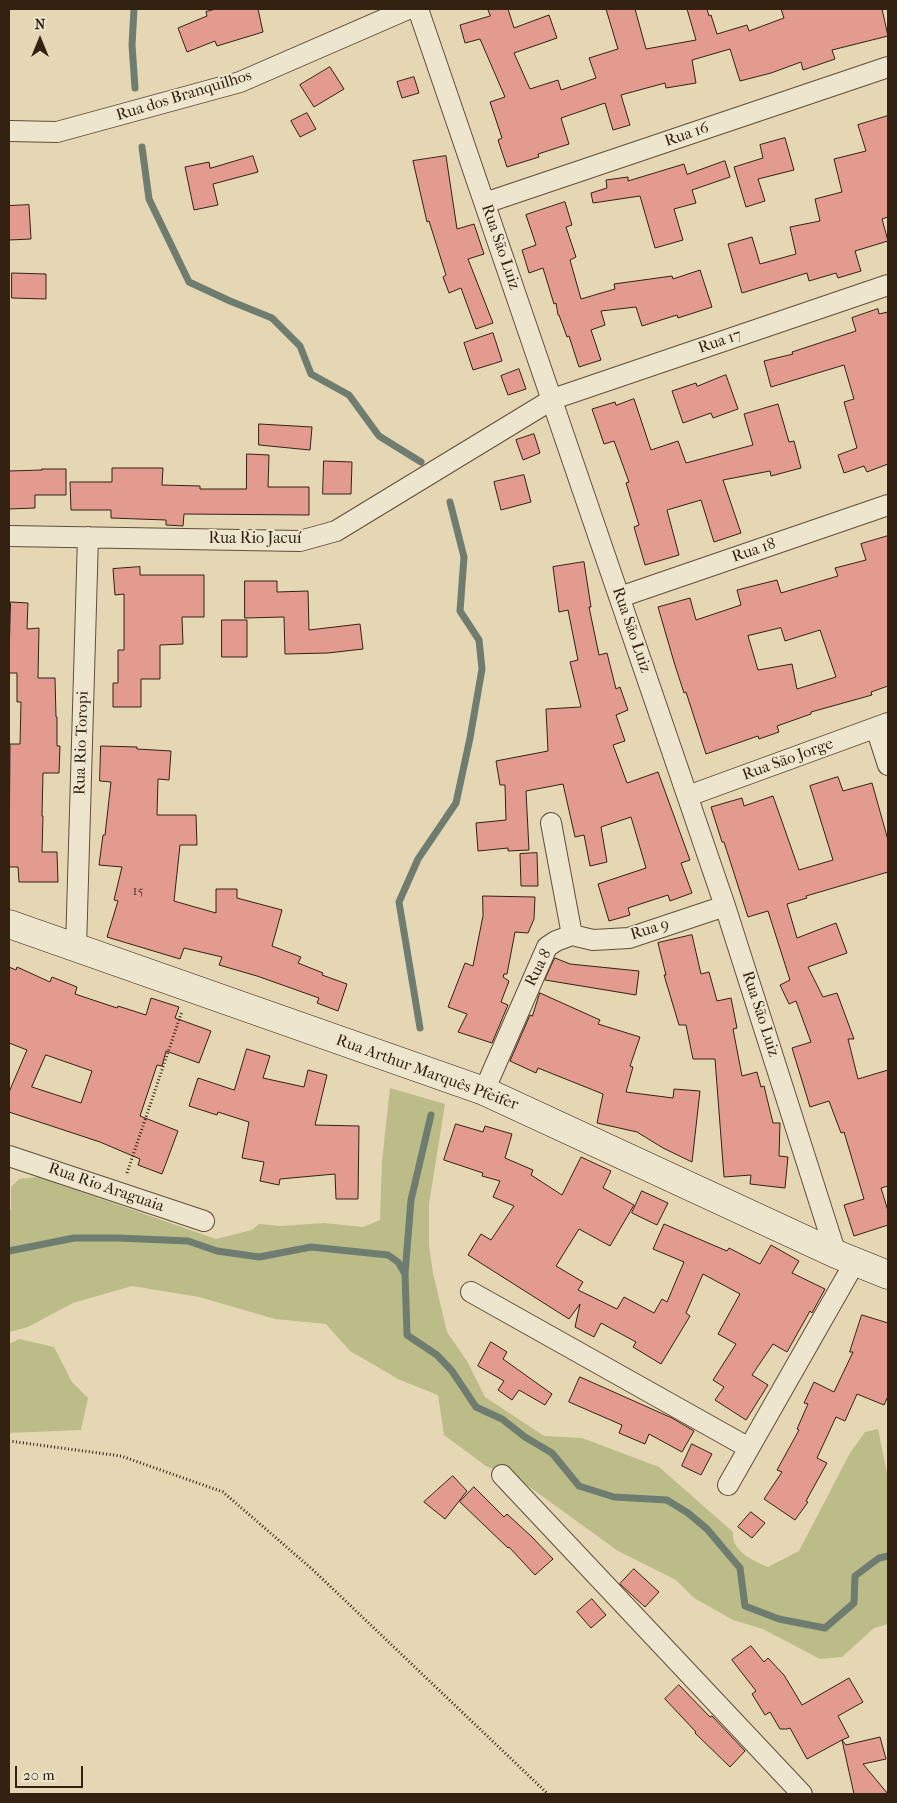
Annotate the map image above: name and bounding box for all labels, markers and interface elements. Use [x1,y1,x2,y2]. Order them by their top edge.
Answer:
north arrow [15,15,65,65]
text: N [35,16,45,33]
street label: Rua dos Branquilhos [114,66,254,126]
street label: Rua 16 [662,119,712,151]
street label: Rua São Luiz [476,202,524,292]
street label: Rua 17 [696,326,744,358]
street label: Rua Rio Jacuí [209,529,301,549]
street label: Rua 18 [730,535,778,567]
street label: Rua São Luiz [607,585,655,675]
street label: Rua Rio Toropi [71,690,93,796]
street label: Rua São Jorge [740,735,836,785]
house number: 15 [133,884,143,900]
street label: Rua 9 [628,915,672,945]
street label: Rua 8 [522,946,556,990]
street label: Rua São Luiz [737,969,783,1059]
street label: Rua Arthur Marquês Pfeifer [333,1031,521,1115]
street label: Rua Rio Araguaia [46,1159,166,1217]
scale bar [18,1756,85,1788]
text: 20 m [23,1766,55,1784]

